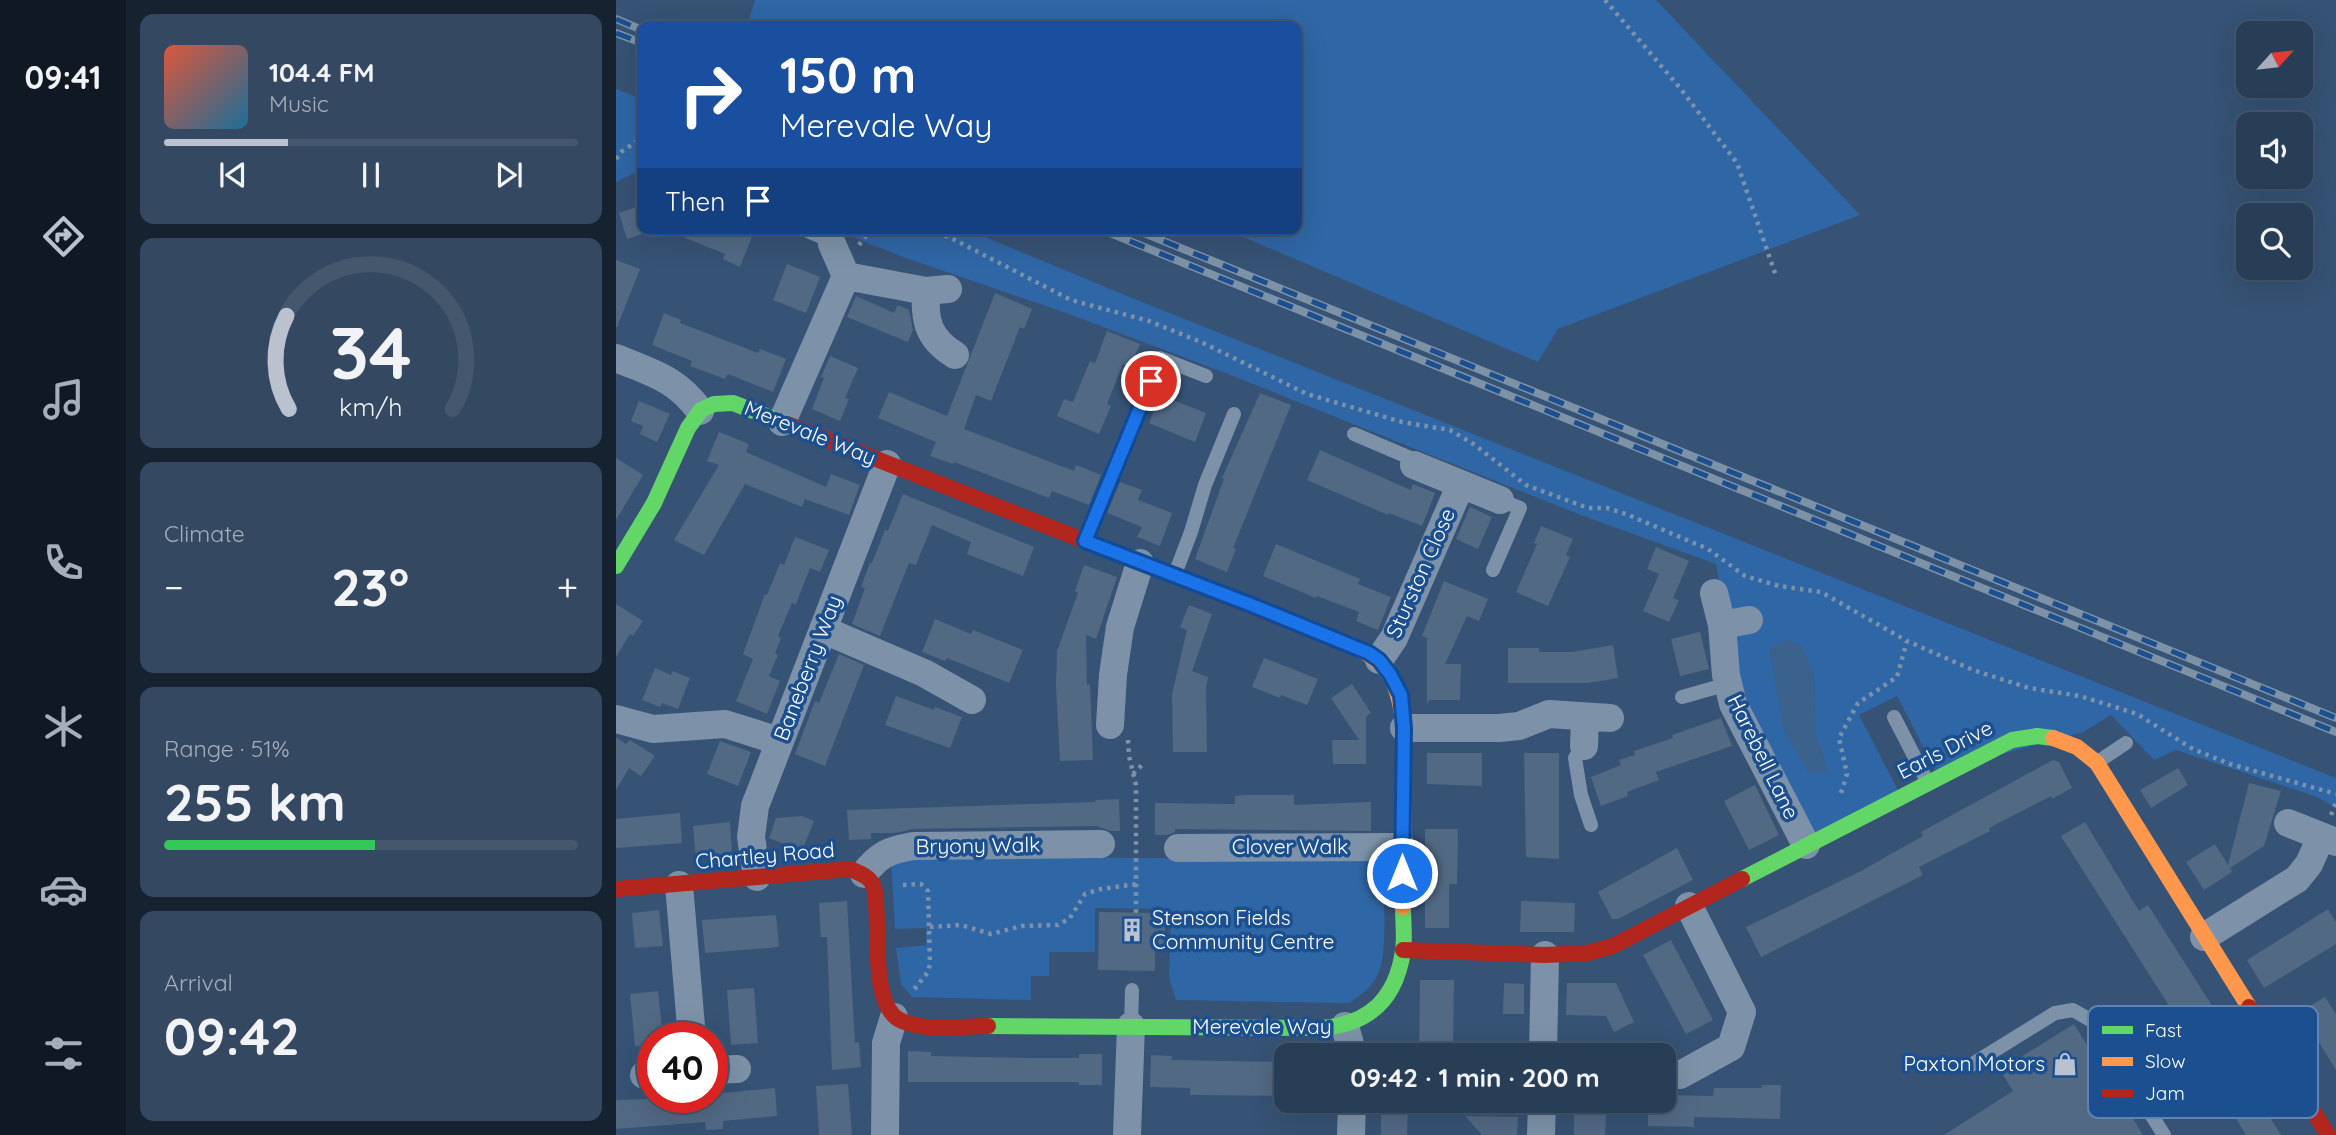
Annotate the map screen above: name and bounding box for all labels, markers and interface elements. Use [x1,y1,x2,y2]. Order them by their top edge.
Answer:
north arrow [2236,21,2314,98]
map controls [2236,21,2313,280]
text: 150 m [780,44,916,105]
icon: right [665,49,756,140]
text: 104.4 FM [269,56,375,89]
text: 09:41 [25,57,101,97]
text: Music [269,89,329,118]
text: Merevale Way [780,105,992,145]
button: sound [2236,112,2313,189]
icon: previous [214,156,252,194]
icon: pause [352,156,390,194]
icon: next [490,156,528,194]
icon: arrive [739,182,777,220]
text: Then [665,185,725,218]
button: search [2236,203,2313,280]
icon: directions [39,212,88,261]
text: 34 [330,307,412,398]
pin [1121,351,1181,411]
icon: arrive [1132,362,1170,400]
icon: music [39,375,88,424]
text: km/h [339,391,403,422]
street label: Merevale Way [741,394,880,470]
street label: Sturston Close [1380,504,1460,641]
text: Climate [164,519,245,548]
icon: phone [39,538,88,587]
text: 23° [331,554,409,619]
text: − [164,563,184,611]
text: + [557,563,578,611]
street label: Baneberry Way [767,591,847,744]
street label: Harebell Lane [1723,690,1805,823]
icon: climate [39,702,88,751]
street label: Earls Drive [1892,714,1997,784]
text: Range · 51% [164,734,290,763]
text: 255 km [164,769,346,834]
street label: Bryony Walk [915,831,1041,859]
street label: Clover Walk [1232,833,1348,859]
street label: Chartley Road [694,836,836,874]
position arrow [1365,836,1439,910]
icon: car [39,865,88,914]
place label: Stenson Fields Community Centre [1152,904,1334,954]
building icon: Stenson Fields Community Centre [1118,916,1146,944]
text: Arrival [164,968,233,997]
text: 09:42 [164,1003,300,1068]
legend [2088,1006,2318,1118]
street label: Merevale Way [1192,1013,1332,1039]
text: Fast [2145,1018,2182,1042]
speed limit sign: 40 [637,1022,728,1113]
icon: filters [39,1029,88,1078]
text: Slow [2145,1049,2186,1073]
place label: Paxton Motors [1903,1050,2045,1076]
shop icon: Paxton Motors [2051,1050,2079,1078]
text: 09:42 · 1 min · 200 m [1350,1061,1600,1094]
text: Jam [2145,1081,2185,1105]

